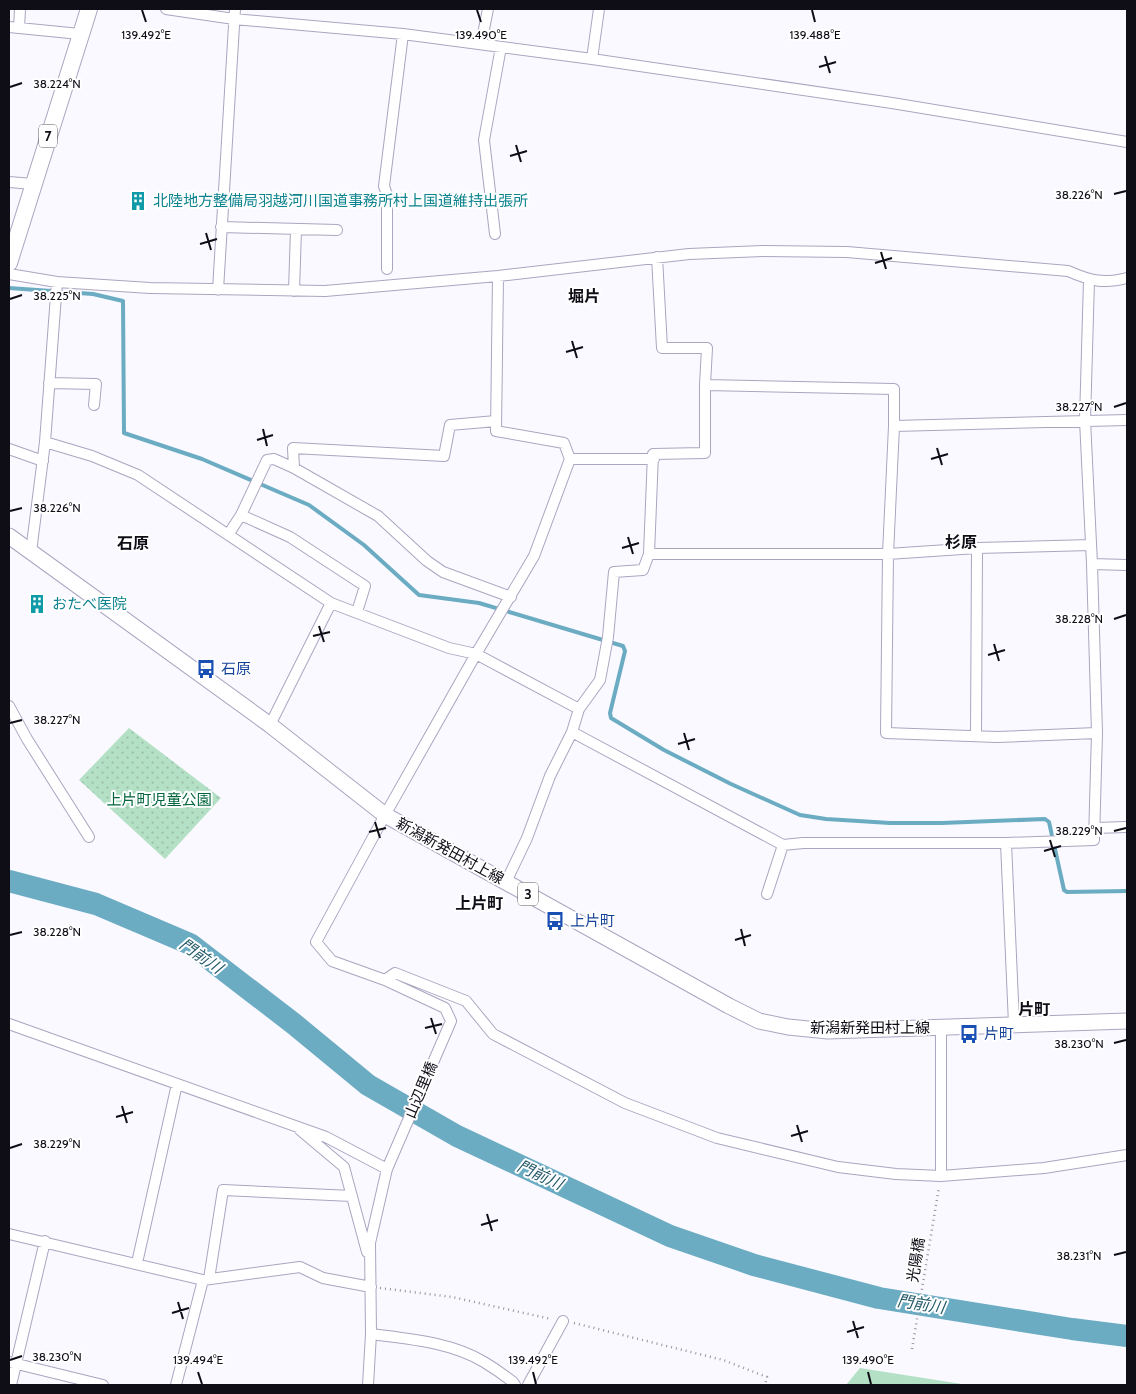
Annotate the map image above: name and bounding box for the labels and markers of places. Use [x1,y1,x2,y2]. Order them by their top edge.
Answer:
building icon: 北陸地方整備局羽越河川国道事務所村上国道維持出張所 [127,190,149,212]
place label: 北陸地方整備局羽越河川国道事務所村上国道維持出張所 [153,192,528,210]
building icon: おたべ医院 [26,593,48,615]
place label: おたべ医院 [52,595,127,613]
bus stop icon: 石原 [195,658,217,680]
place label: 石原 [221,660,251,678]
bus stop icon: 上片町 [544,910,566,932]
place label: 上片町 [570,912,615,930]
bus stop icon: 片町 [958,1023,980,1045]
place label: 片町 [984,1025,1014,1043]

